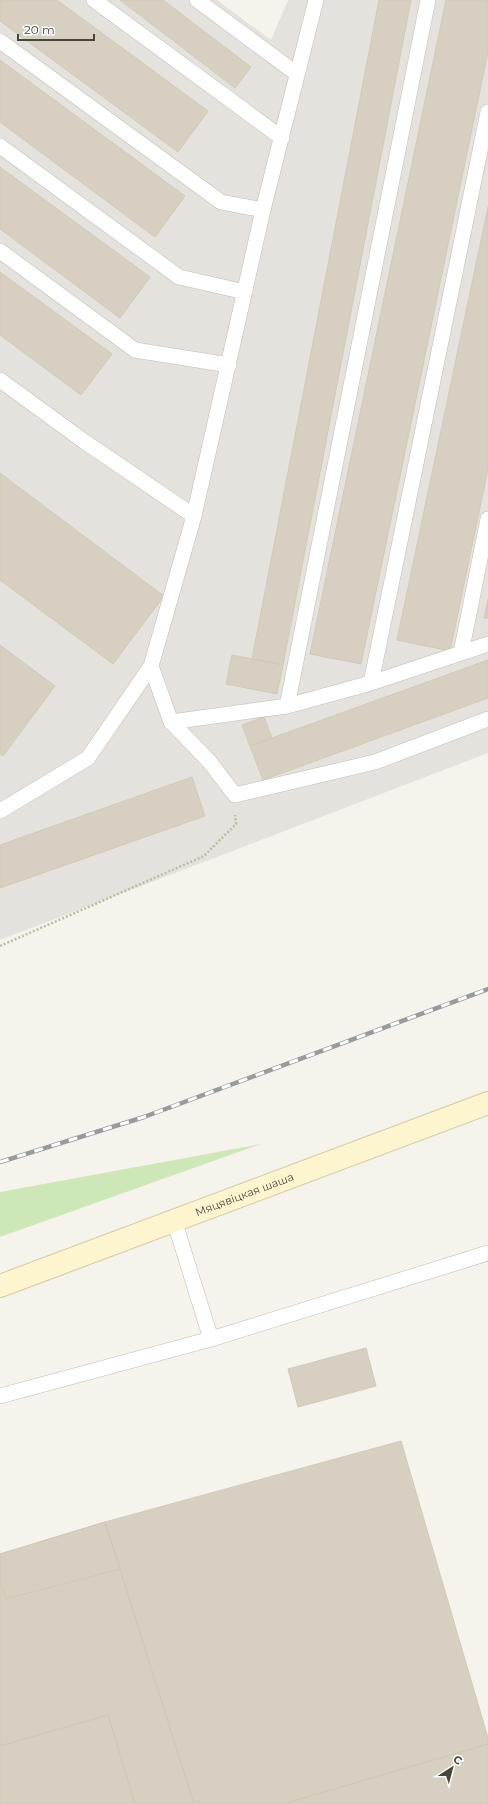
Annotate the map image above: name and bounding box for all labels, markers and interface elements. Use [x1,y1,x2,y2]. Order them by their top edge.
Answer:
scale bar [18,16,94,42]
text: 20 m [24,22,55,37]
street label: Мяцявіцкая шаша [193,1169,296,1219]
north arrow [432,1748,472,1788]
text: С [451,1752,465,1768]

